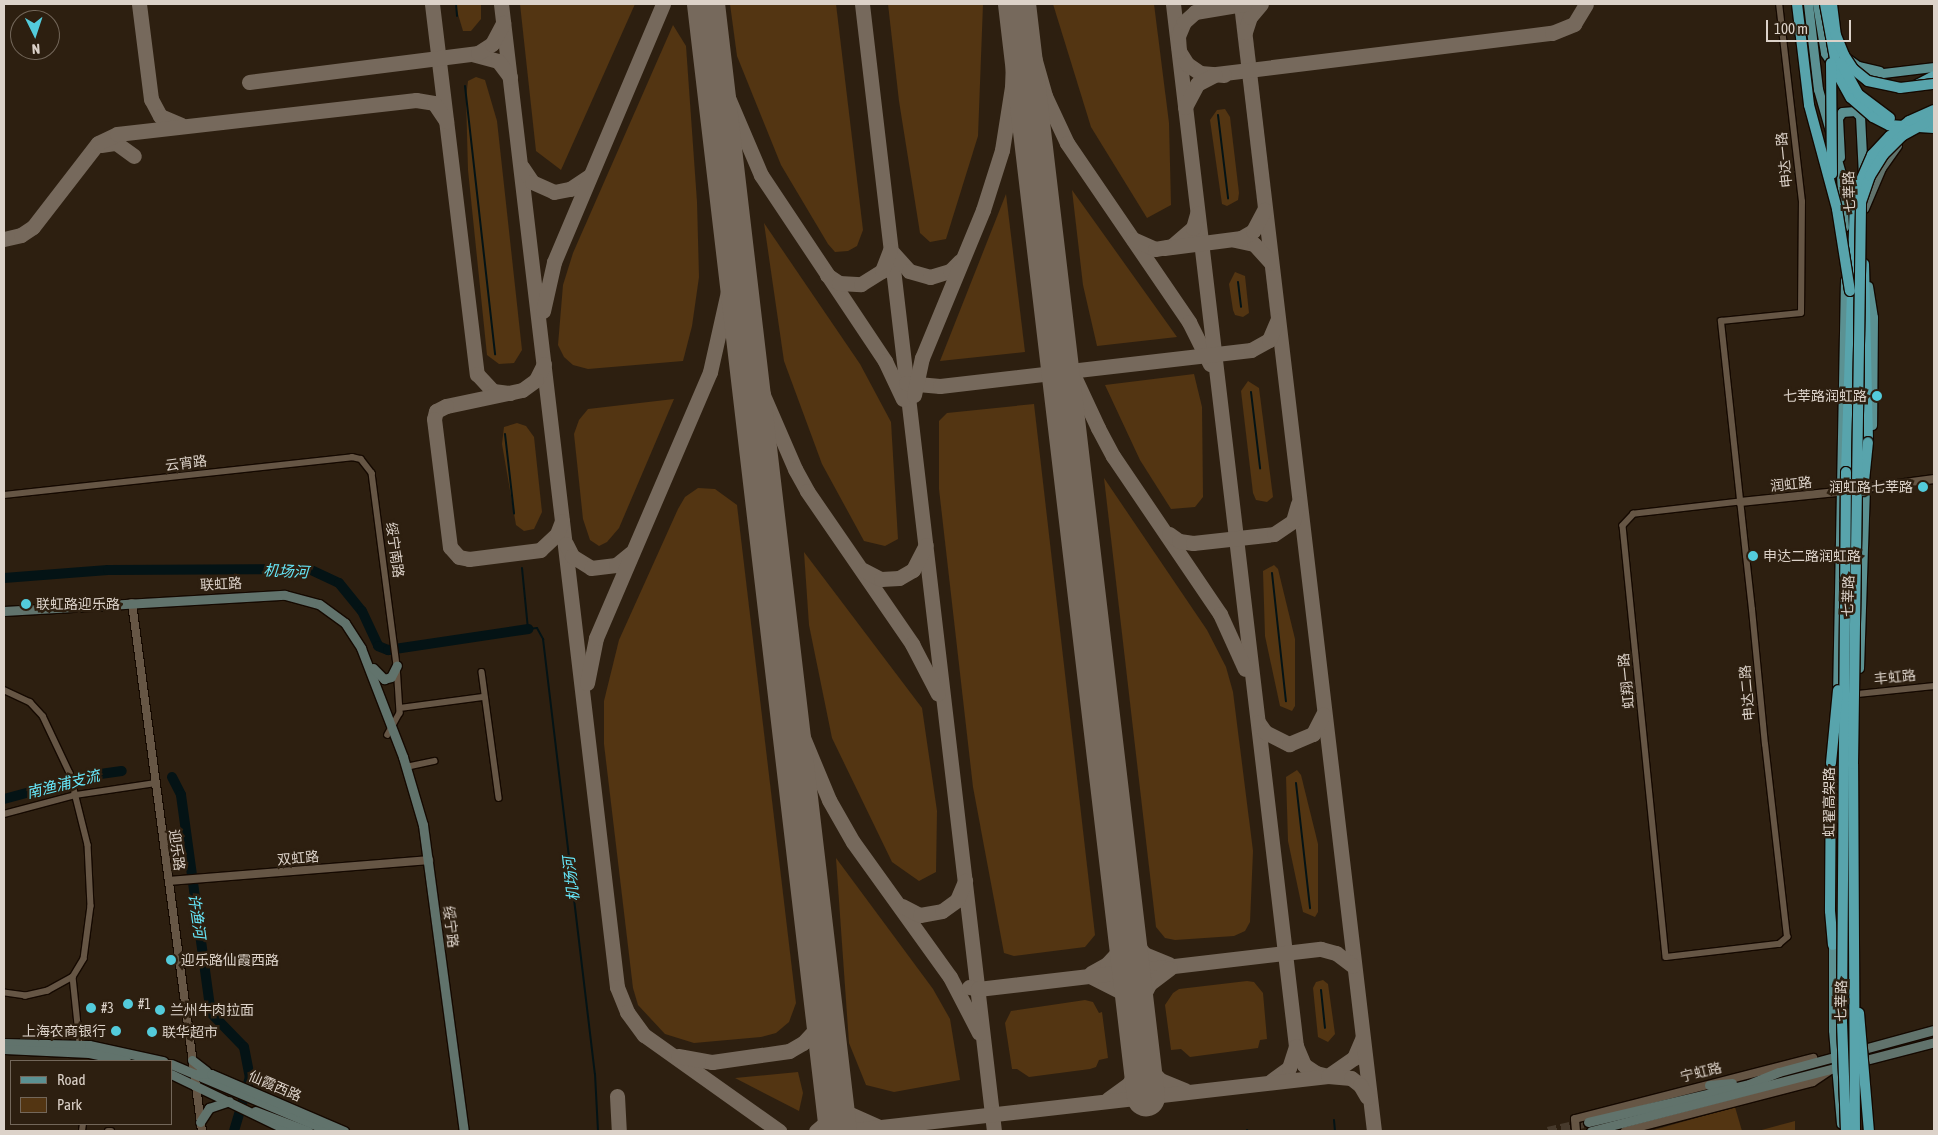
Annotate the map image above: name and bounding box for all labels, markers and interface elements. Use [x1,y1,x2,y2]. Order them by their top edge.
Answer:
north arrow [10,10,60,60]
scale bar [1768,10,1853,42]
text: 100 m [1774,20,1808,37]
text: N [31,41,41,57]
street label: 申达一路 [1773,131,1795,189]
street label: 七莘路 [1840,171,1858,213]
place label: 七莘路润虹路 [1783,388,1867,404]
marker: 七莘路润虹路 [1871,390,1883,402]
street label: 云宵路 [164,452,208,474]
street label: 润虹路 [1769,473,1813,495]
place label: 润虹路七莘路 [1829,479,1913,495]
marker: 润虹路七莘路 [1917,481,1929,493]
street label: 绥宁南路 [383,521,407,579]
place label: 申达二路润虹路 [1763,548,1861,564]
marker: 申达二路润虹路 [1747,550,1759,562]
water label: 机场河 [263,561,309,581]
street label: 联虹路 [200,575,242,593]
street label: 七莘路 [1839,575,1857,617]
place label: 联虹路迎乐路 [36,596,120,612]
marker: 联虹路迎乐路 [20,598,32,610]
street label: 虹翔一路 [1615,652,1637,710]
street label: 申达二路 [1736,664,1758,722]
street label: 丰虹路 [1873,666,1917,688]
water label: 南渔浦支流 [24,766,102,802]
street label: 虹翟高架路 [1821,767,1837,837]
street label: 迎乐路 [166,828,188,872]
street label: 双虹路 [276,848,320,868]
water label: 机场河 [559,856,583,902]
water label: 许渔河 [185,892,209,940]
street label: 绥宁路 [440,905,462,949]
place label: 迎乐路仙霞西路 [181,952,279,968]
marker: 迎乐路仙霞西路 [165,954,177,966]
street label: 七莘路 [1832,980,1850,1022]
place label: #1 [138,996,151,1012]
marker: #1 [122,998,134,1010]
place label: #3 [101,1000,114,1016]
marker: #3 [85,1002,97,1014]
place label: 兰州牛肉拉面 [170,1002,254,1018]
marker: 兰州牛肉拉面 [154,1004,166,1016]
place label: 上海农商银行 [22,1023,106,1039]
place label: 联华超市 [162,1024,218,1040]
marker: 上海农商银行 [110,1025,122,1037]
marker: 联华超市 [146,1026,158,1038]
street label: 宁虹路 [1679,1059,1723,1085]
legend [10,1060,172,1125]
street label: 仙霞西路 [246,1067,304,1105]
text: Road [57,1071,86,1088]
text: Park [57,1096,82,1113]

